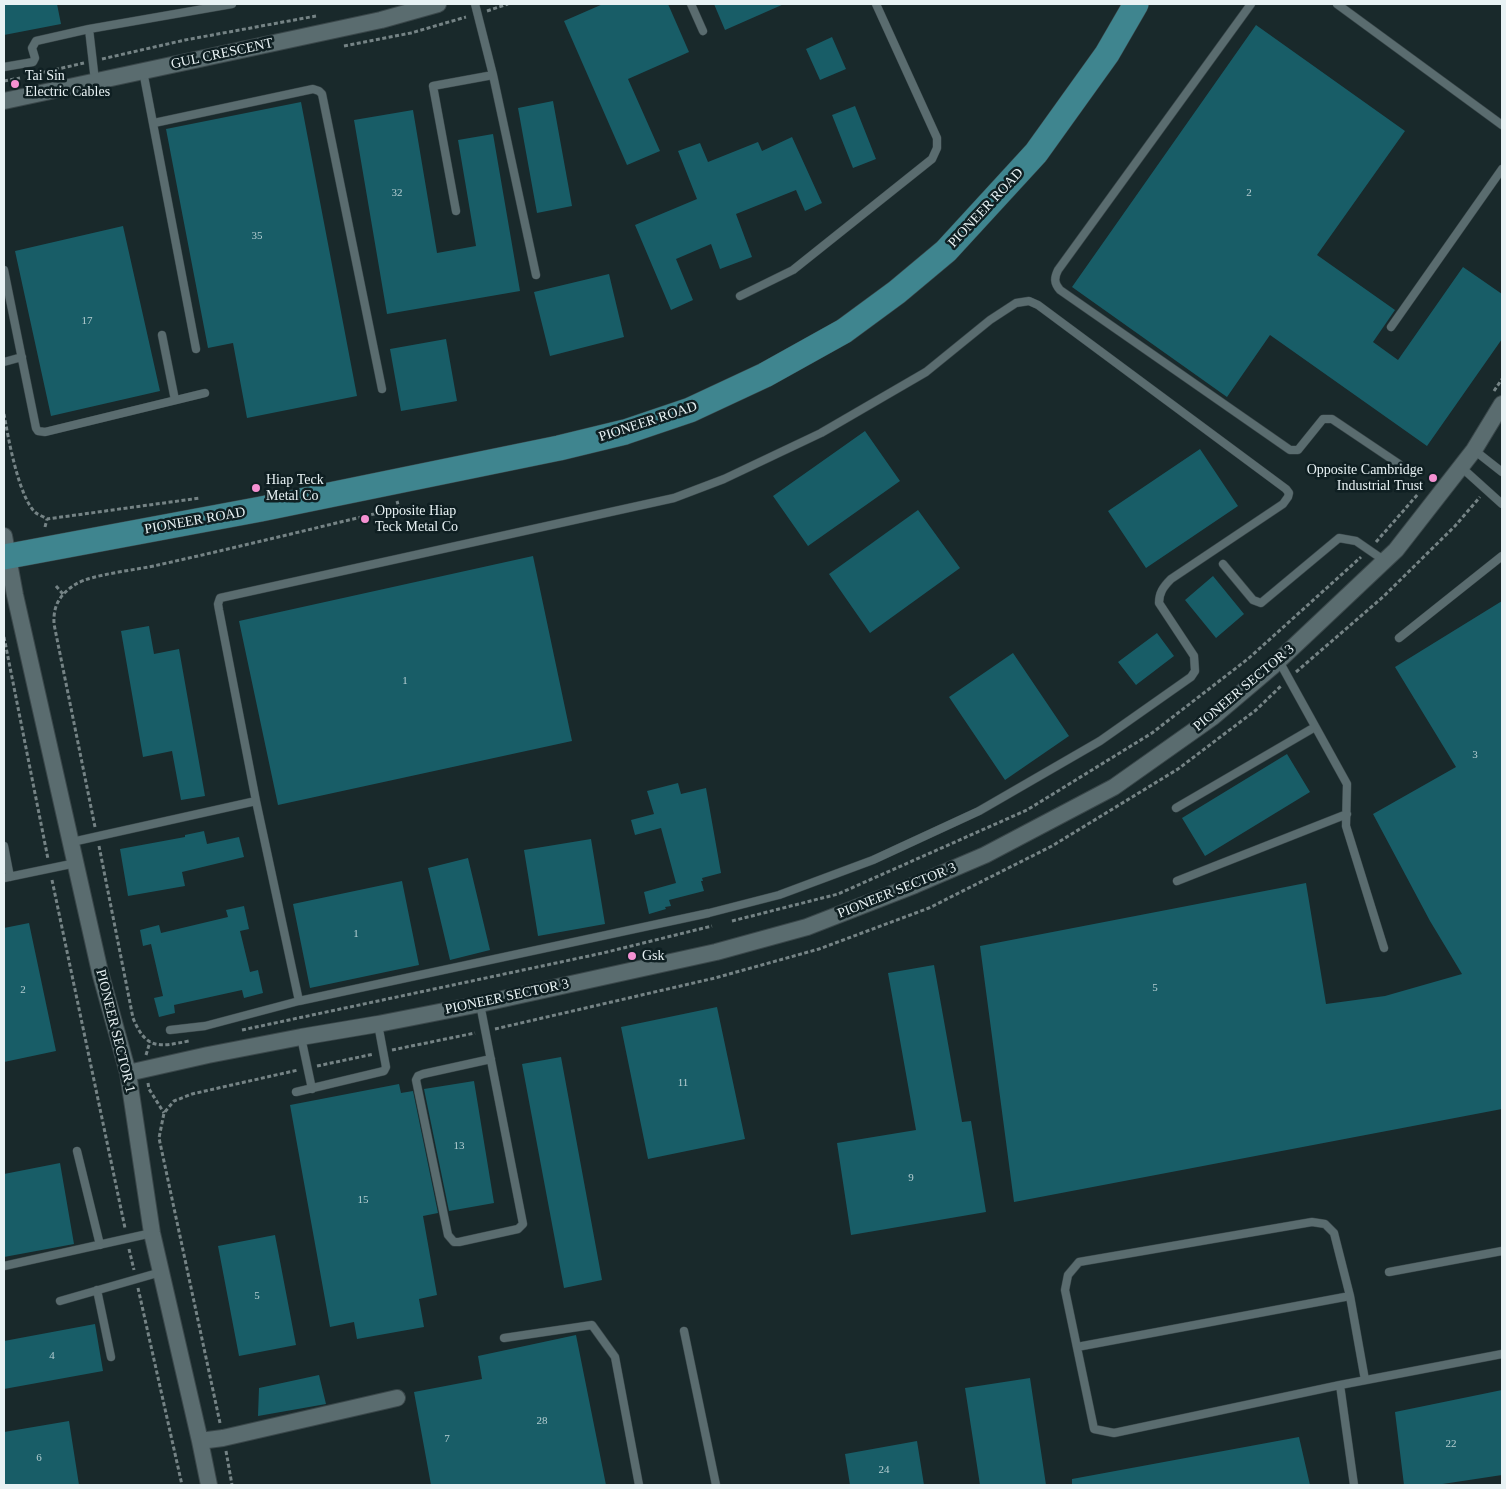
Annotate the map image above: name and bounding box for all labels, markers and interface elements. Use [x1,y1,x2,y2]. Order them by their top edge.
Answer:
street label: GUL CRESCENT [169,35,275,73]
place label: Tai Sin Electric Cables [25,68,110,100]
marker: Tai Sin Electric Cables [9,78,21,90]
street label: PIONEER ROAD [945,165,1027,251]
house number: 32 [392,186,402,200]
house number: 2 [1246,186,1252,200]
house number: 35 [252,229,262,243]
house number: 17 [81,314,92,328]
street label: PIONEER ROAD [597,398,699,446]
place label: Opposite Cambridge Industrial Trust [1307,462,1423,494]
place label: Hiap Teck Metal Co [266,472,324,504]
marker: Opposite Cambridge Industrial Trust [1427,472,1439,484]
marker: Hiap Teck Metal Co [250,482,262,494]
place label: Opposite Hiap Teck Metal Co [375,503,458,536]
street label: PIONEER ROAD [143,504,247,538]
marker: Opposite Hiap Teck Metal Co [359,513,371,525]
street label: PIONEER SECTOR 3 [1190,641,1298,735]
house number: 1 [402,674,408,688]
house number: 3 [1472,748,1478,762]
street label: PIONEER SECTOR 3 [835,860,959,922]
house number: 1 [353,927,359,941]
place label: Gsk [642,948,665,964]
marker: Gsk [626,950,638,962]
street label: PIONEER SECTOR 1 [92,968,138,1094]
street label: PIONEER SECTOR 3 [443,976,571,1018]
house number: 5 [1152,981,1158,995]
house number: 2 [20,983,26,997]
house number: 11 [678,1076,688,1090]
house number: 13 [454,1139,464,1153]
house number: 9 [908,1171,914,1185]
house number: 15 [358,1193,368,1207]
house number: 5 [254,1289,260,1303]
house number: 4 [49,1349,55,1363]
house number: 28 [536,1414,548,1428]
house number: 7 [444,1432,450,1446]
house number: 22 [1445,1437,1456,1451]
house number: 6 [36,1451,42,1465]
house number: 24 [879,1463,890,1477]

